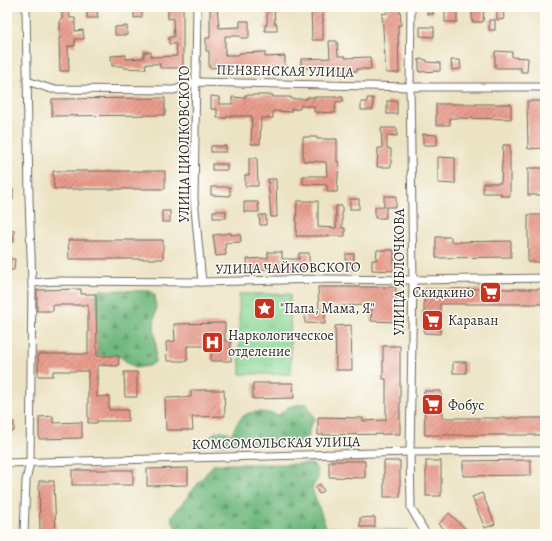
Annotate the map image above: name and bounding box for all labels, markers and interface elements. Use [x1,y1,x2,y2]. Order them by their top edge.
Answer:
street label: ПЕНЗЕНСКАЯ УЛИЦА [216,60,355,82]
street label: УЛИЦА ЦИОЛКОВСКОГО [175,65,194,223]
street label: УЛИЦА ЯБЛОЧКОВА [390,208,409,336]
street label: УЛИЦА ЧАЙКОВСКОГО [215,257,361,279]
supermarket icon: Скидкино [477,279,503,305]
place label: Скидкино [412,283,474,302]
place icon: "Папа, Мама, Я" [252,295,278,321]
place label: "Папа, Мама, Я" [280,299,375,318]
supermarket icon: Караван [419,307,445,333]
place label: Караван [448,311,498,330]
place label: Наркологическое отделение [228,326,334,361]
hospital icon: Наркологическое отделение [200,330,226,356]
supermarket icon: Фобус [420,392,446,418]
place label: Фобус [448,396,484,415]
street label: КОМСОМОЛЬСКАЯ УЛИЦА [192,432,361,454]

